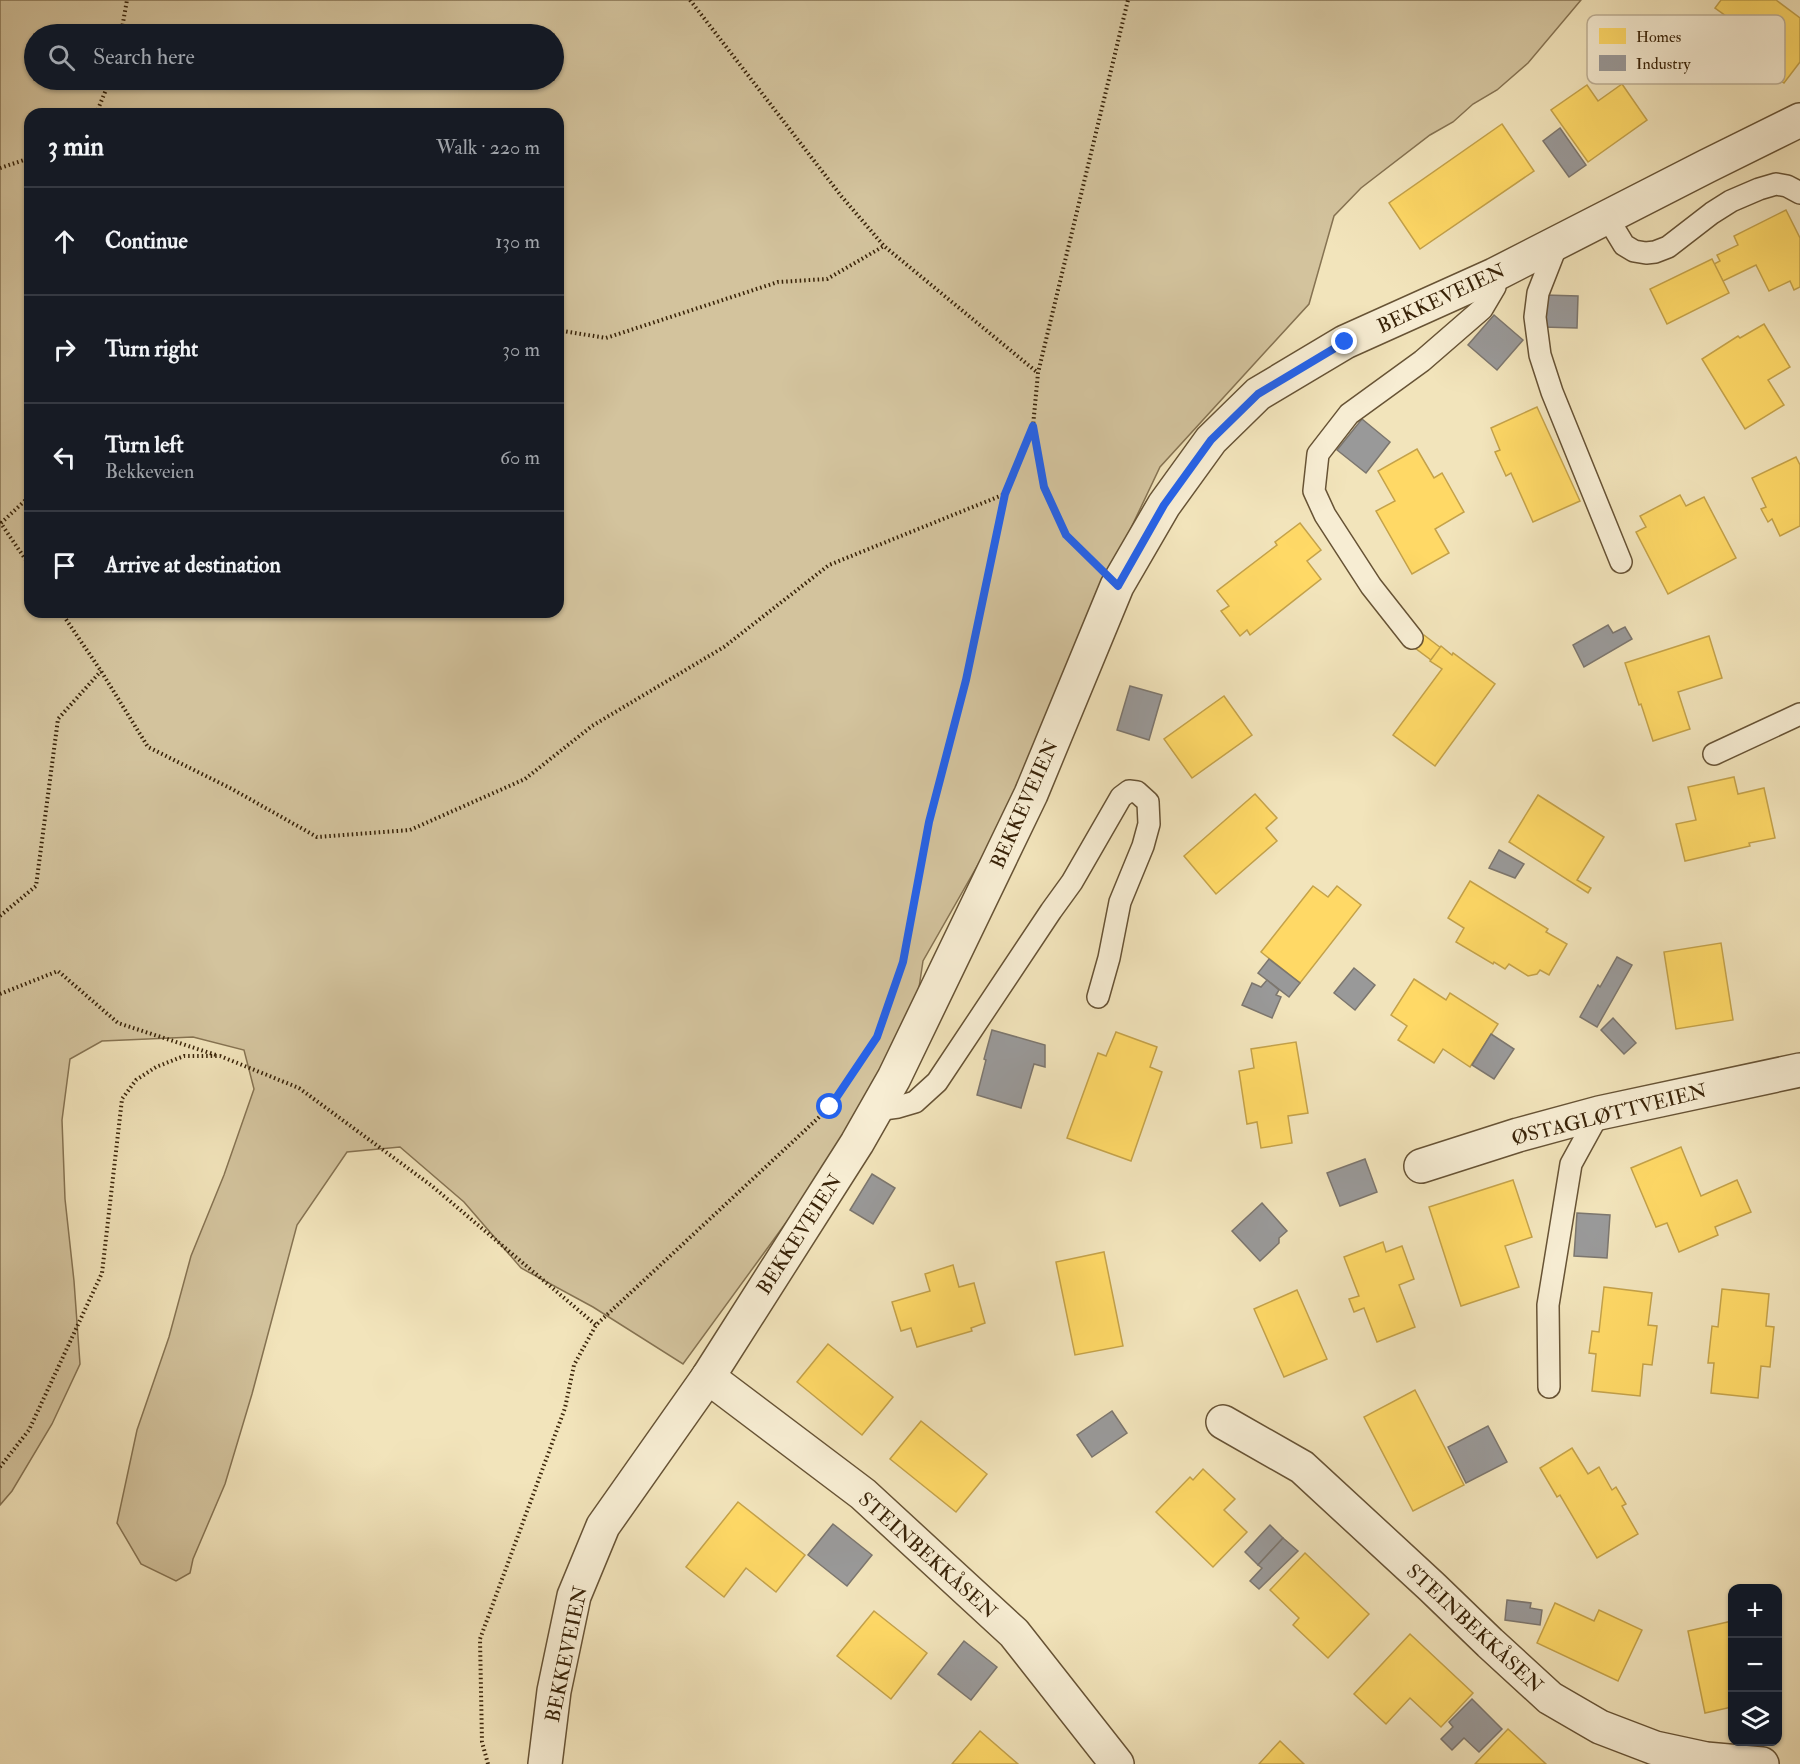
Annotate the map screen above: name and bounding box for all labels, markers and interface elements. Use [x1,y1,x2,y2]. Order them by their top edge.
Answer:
legend [1587,15,1785,84]
search box [24,24,564,90]
text: Homes [1636,27,1681,47]
icon: search [45,41,78,74]
text: Search here [93,43,195,71]
text: Industry [1636,54,1691,74]
text: 3 min [48,131,104,163]
text: Walk · 220 m [436,135,540,160]
icon: ahead [48,225,81,258]
text: Continue [105,227,188,255]
text: 130 m [495,229,540,254]
street label: BEKKEVEIEN [1373,258,1509,339]
route end [1331,328,1357,354]
icon: right [48,333,81,366]
text: Turn right [105,335,198,363]
text: 30 m [502,337,540,362]
text: Turn left [105,431,184,459]
icon: left [48,441,81,474]
text: 60 m [500,445,540,470]
text: Bekkeveien [105,459,194,484]
icon: arrive [48,549,81,582]
text: Arrive at destination [105,551,281,579]
street label: BEKKEVEIEN [985,736,1064,873]
street label: ØSTAGLØTTVEIEN [1509,1078,1710,1151]
route start [816,1093,842,1119]
street label: BEKKEVEIEN [751,1169,848,1299]
street label: STEINBEKKÅSEN [853,1487,1002,1624]
street label: STEINBEKKÅSEN [1401,1559,1548,1698]
street label: BEKKEVEIEN [540,1584,593,1724]
map controls [1728,1584,1782,1746]
button: + [1728,1584,1782,1638]
button: − [1728,1638,1782,1692]
button: layers [1728,1692,1782,1746]

